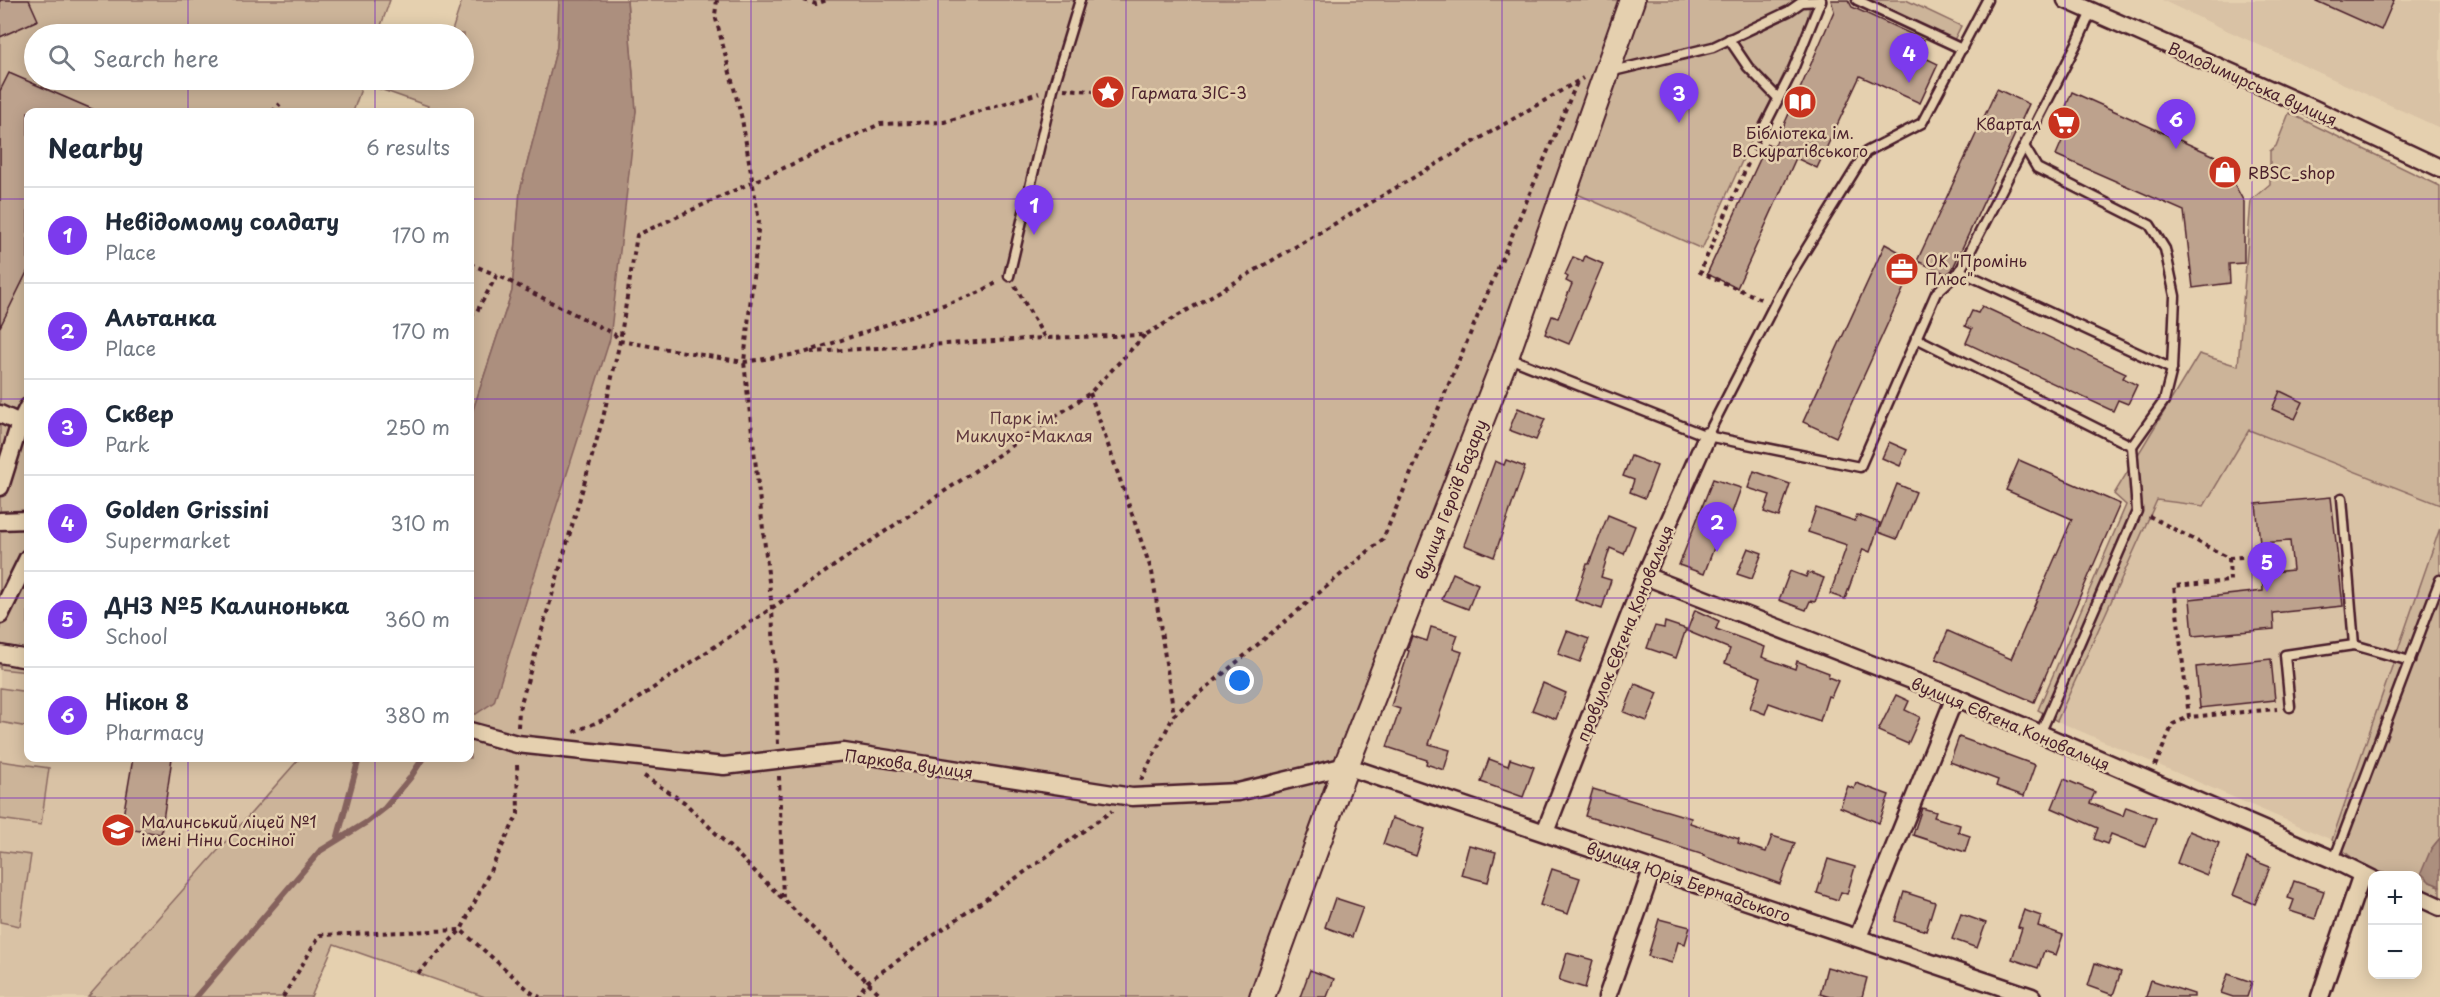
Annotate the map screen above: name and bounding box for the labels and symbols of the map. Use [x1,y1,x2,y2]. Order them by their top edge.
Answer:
pin: 4 [1890,34,1928,83]
street label: Володимирська вулиця [2165,35,2341,131]
place icon: Гармата ЗІС-3 [1090,74,1126,110]
pin: 3 [1660,74,1698,123]
place label: Гармата ЗІС-3 [1131,80,1247,104]
library icon: Бібліотека ім. В.Скуратівського [1782,84,1818,120]
pin: 6 [2156,100,2196,149]
supermarket icon: Квартал [2046,105,2082,141]
place label: Квартал [1976,111,2041,135]
place label: Бібліотека ім. В.Скуратівського [1732,120,1868,162]
shop icon: RBSC_shop [2207,154,2243,190]
place label: RBSC_shop [2248,160,2335,184]
pin: 1 [1014,186,1054,235]
place label: ОК "Промінь Плюс" [1925,248,2027,290]
office icon: ОК "Промінь Плюс" [1884,251,1920,287]
park label: Парк ім. Миклухо-Маклая [955,405,1093,447]
street label: вулиця Героїв Базару [1408,415,1492,583]
pin: 2 [1698,502,1736,552]
street label: провулок Євгена Коновальця [1569,521,1679,745]
pin: 5 [2248,542,2286,592]
your location [1225,666,1254,695]
street label: вулиця Євгена Коновальця [1908,670,2114,776]
street label: Паркова вулиця [843,742,975,784]
place label: Малинський ліцей №1 імені Ніни Сосніної [141,809,317,851]
school or university icon: Малинський ліцей №1 імені Ніни Сосніної [100,812,136,848]
street label: вулиця Юрія Бернадського [1584,835,1794,927]

